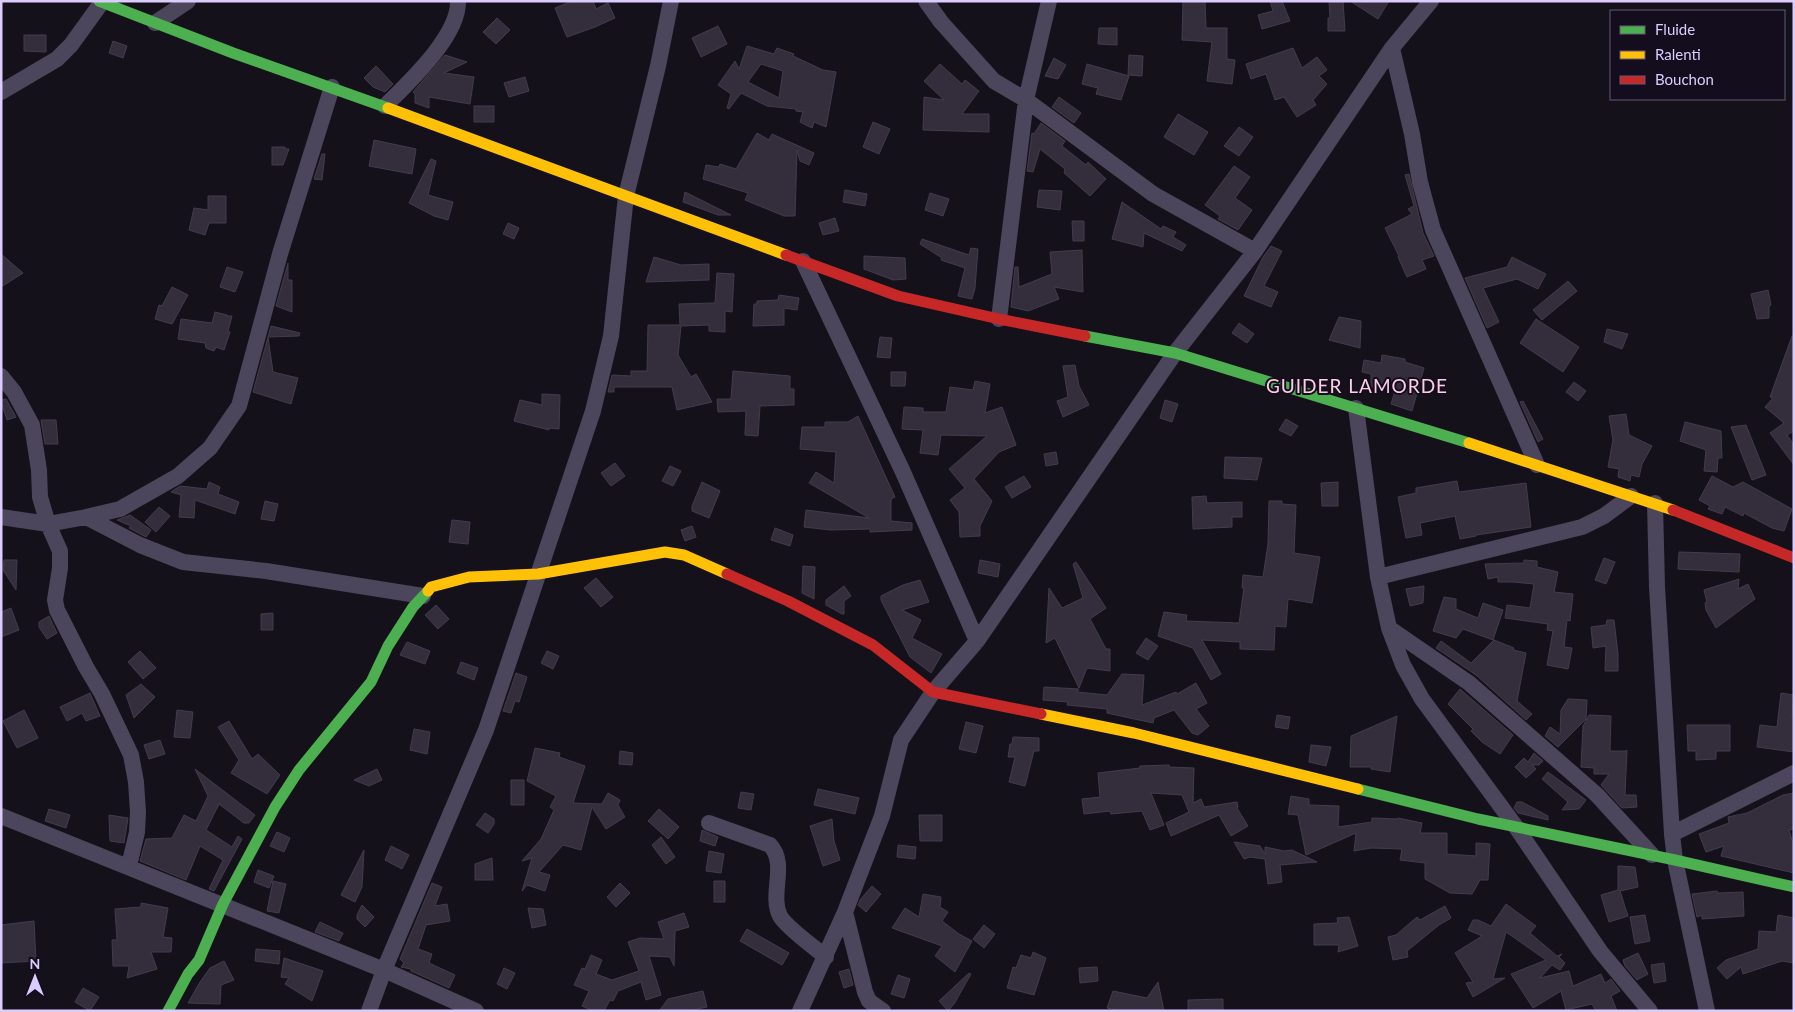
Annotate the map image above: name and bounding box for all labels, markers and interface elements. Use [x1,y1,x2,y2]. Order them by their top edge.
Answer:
legend [1610,10,1785,100]
text: Fluide [1655,20,1695,38]
text: Ralenti [1655,45,1701,63]
text: Bouchon [1655,70,1714,88]
district label: GUIDER LAMORDE [1266,374,1448,397]
north arrow [10,952,60,1002]
text: N [30,955,40,972]

